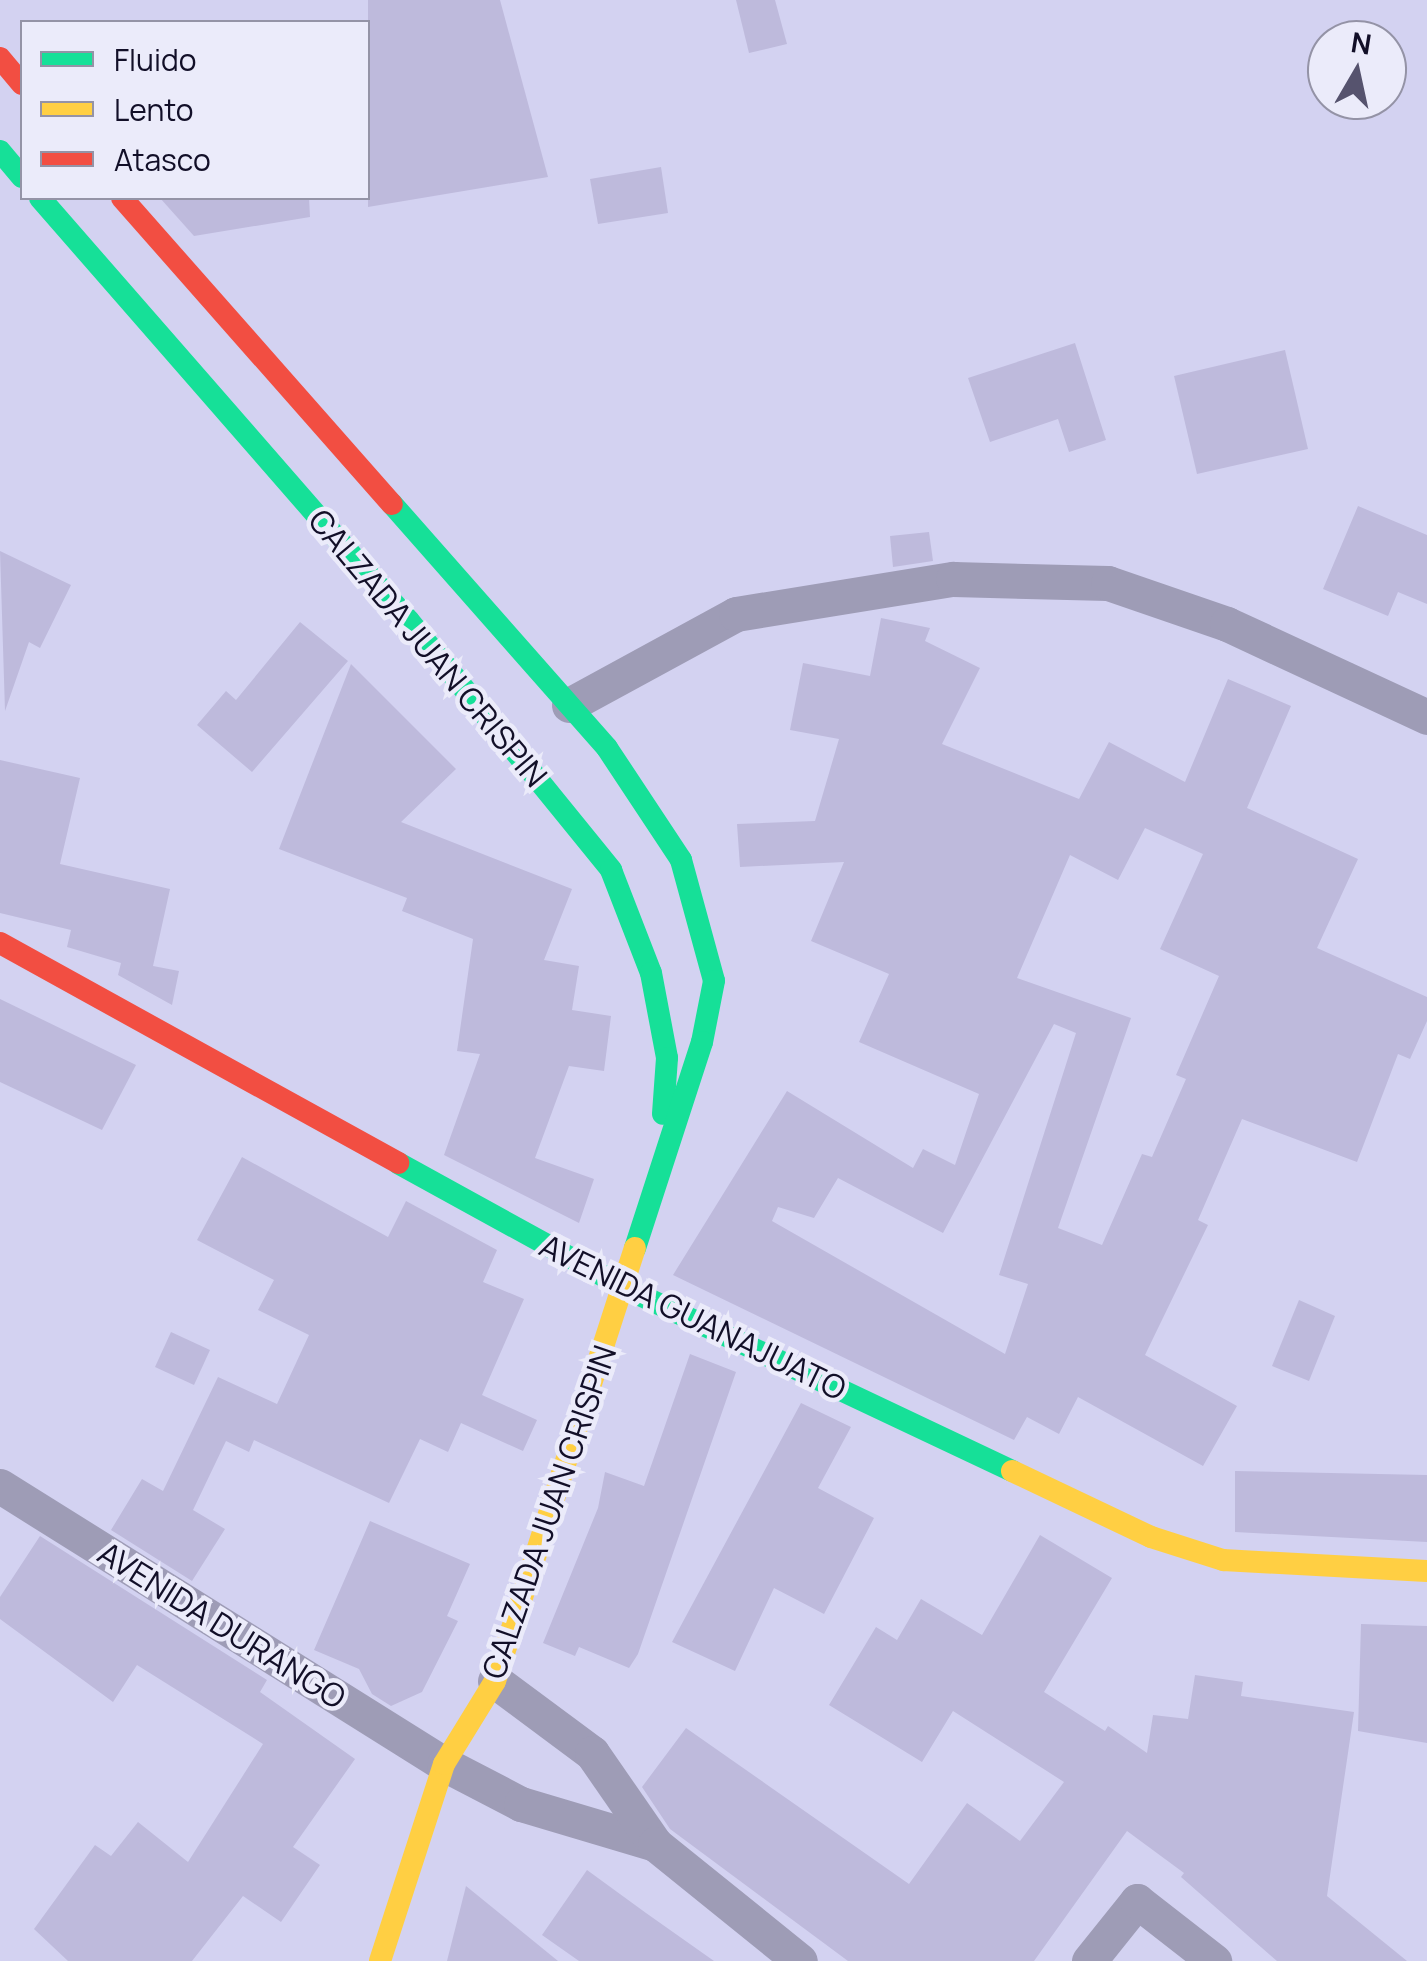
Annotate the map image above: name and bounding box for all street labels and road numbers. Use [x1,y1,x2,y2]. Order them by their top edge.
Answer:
street label: CALZADA JUAN CRISPIN [301,502,555,794]
street label: AVENIDA GUANAJUATO [534,1226,852,1408]
street label: CALZADA JUAN CRISPIN [474,1340,624,1684]
street label: AVENIDA DURANGO [91,1533,353,1717]

